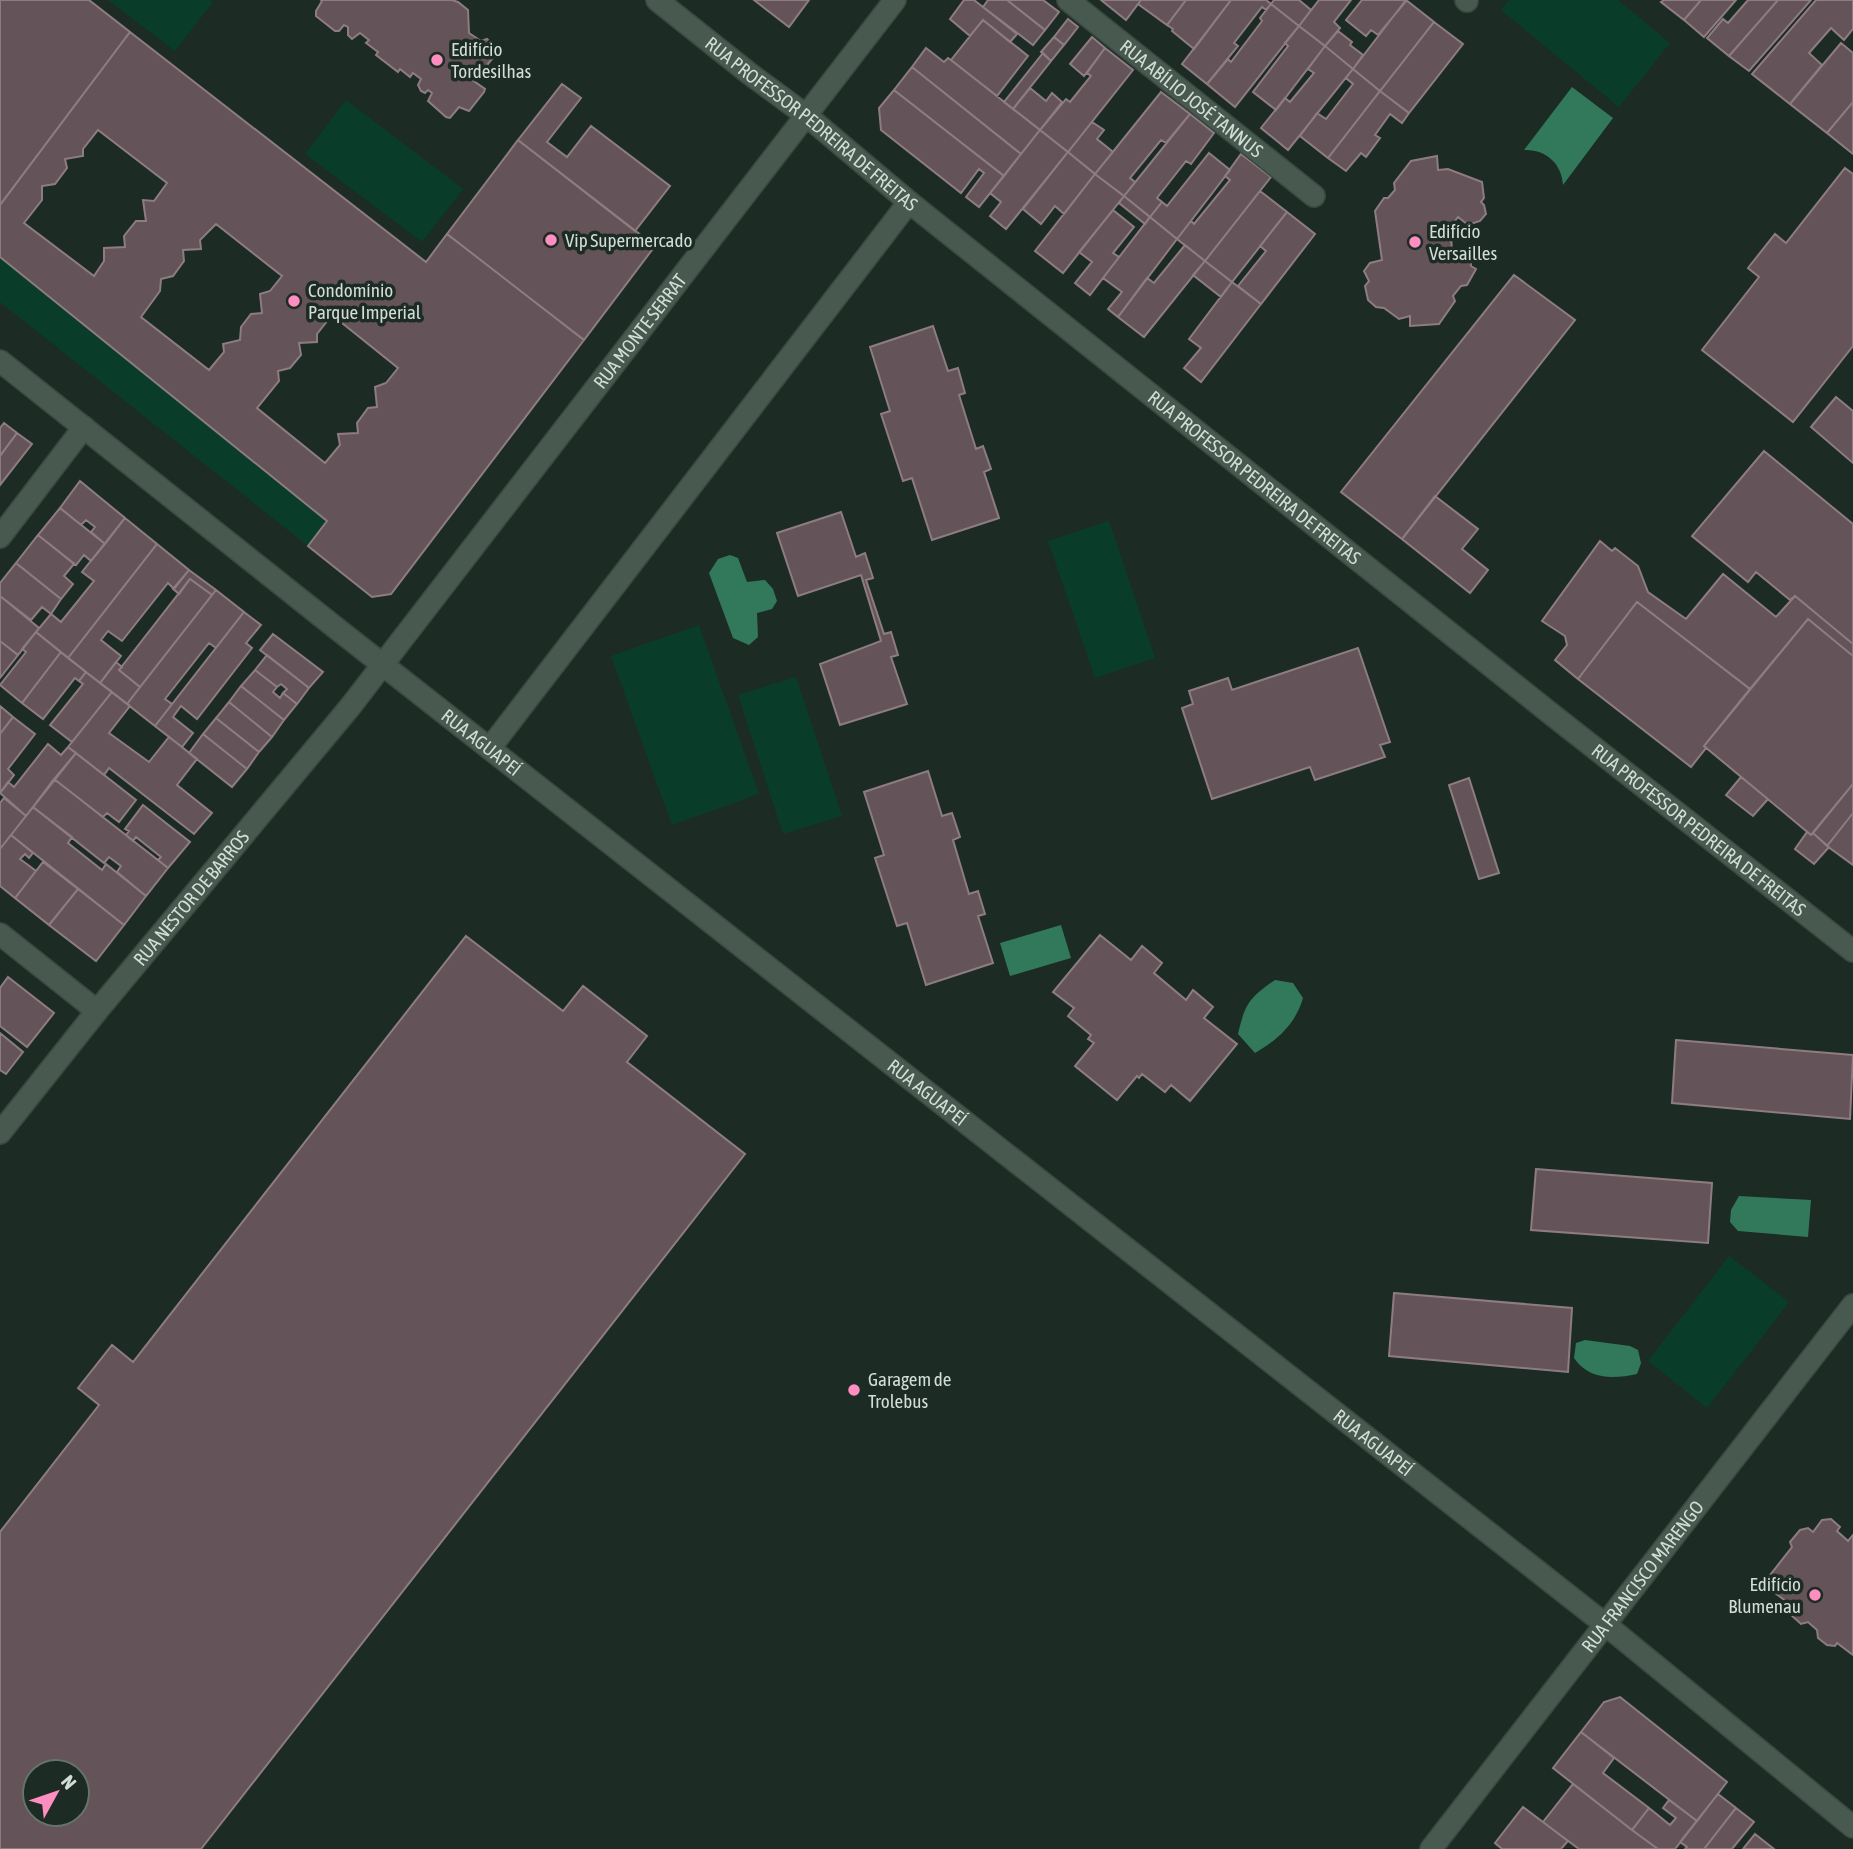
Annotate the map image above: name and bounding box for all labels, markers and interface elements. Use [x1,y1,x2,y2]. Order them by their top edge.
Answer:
street label: RUA PROFESSOR PEDREIRA DE FREITAS [701,32,922,215]
street label: RUA ABÍLIO JOSÉ TANNUS [1116,35,1267,162]
place label: Edifício Tordesilhas [451,38,532,82]
marker: Edifício Tordesilhas [429,52,445,68]
place label: Edifício Versailles [1429,220,1497,264]
place label: Vip Supermercado [565,229,692,251]
marker: Vip Supermercado [543,232,559,248]
marker: Edifício Versailles [1407,234,1423,250]
street label: RUA MONTE SERRAT [589,269,691,393]
place label: Condomínio Parque Imperial [308,279,421,323]
marker: Condomínio Parque Imperial [286,293,302,309]
street label: RUA PROFESSOR PEDREIRA DE FREITAS [1144,386,1365,569]
street label: RUA AGUAPEÍ [437,704,525,780]
street label: RUA PROFESSOR PEDREIRA DE FREITAS [1587,739,1810,921]
street label: RUA NESTOR DE BARROS [129,826,254,970]
street label: RUA AGUAPEÍ [883,1054,971,1130]
place label: Garagem de Trolebus [868,1368,951,1412]
marker: Garagem de Trolebus [846,1382,862,1398]
street label: RUA AGUAPEÍ [1329,1404,1417,1480]
street label: RUA FRANCISCO MARENGO [1577,1496,1708,1657]
place label: Edifício Blumenau [1728,1573,1801,1617]
marker: Edifício Blumenau [1807,1587,1823,1603]
north arrow [21,1758,91,1828]
text: N [57,1771,81,1793]

